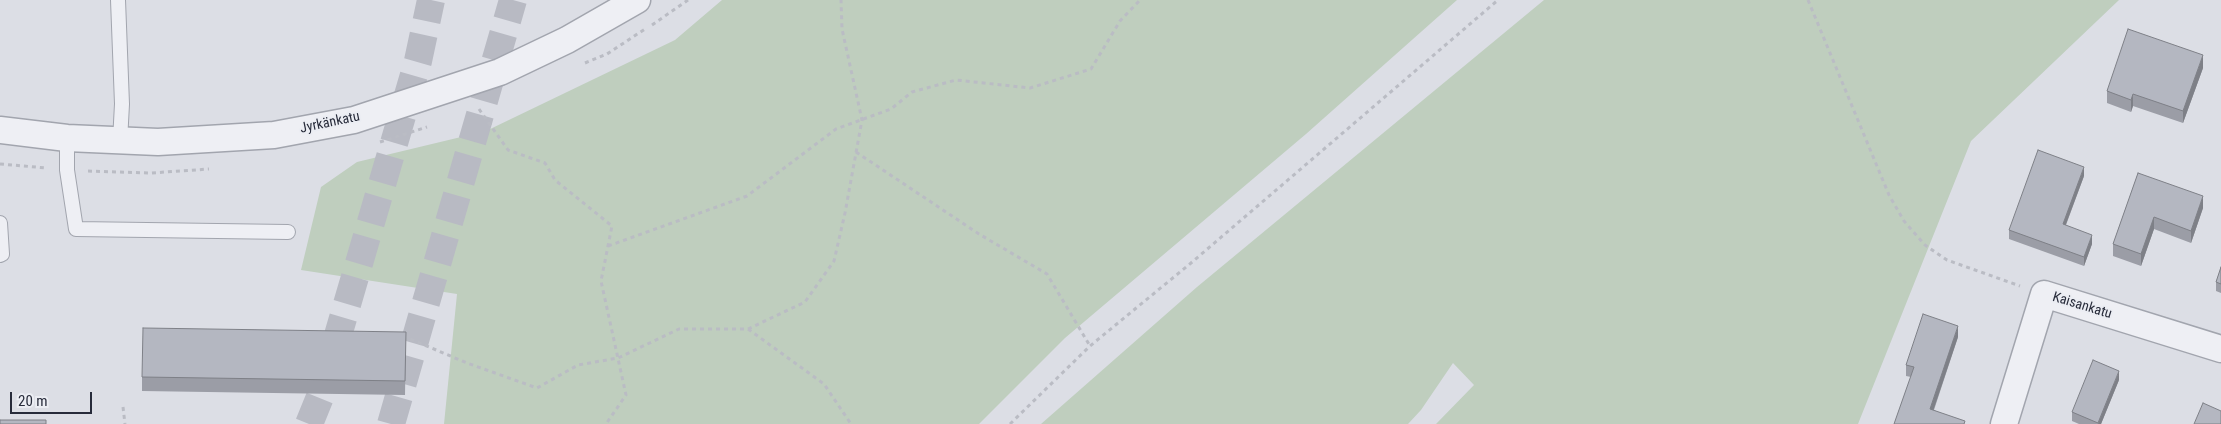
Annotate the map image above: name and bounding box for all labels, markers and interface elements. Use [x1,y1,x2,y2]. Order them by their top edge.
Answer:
street label: Jyrkänkatu [299,108,361,138]
street label: Kaisankatu [2050,289,2114,323]
scale bar [12,382,95,414]
text: 20 m [18,392,48,410]

